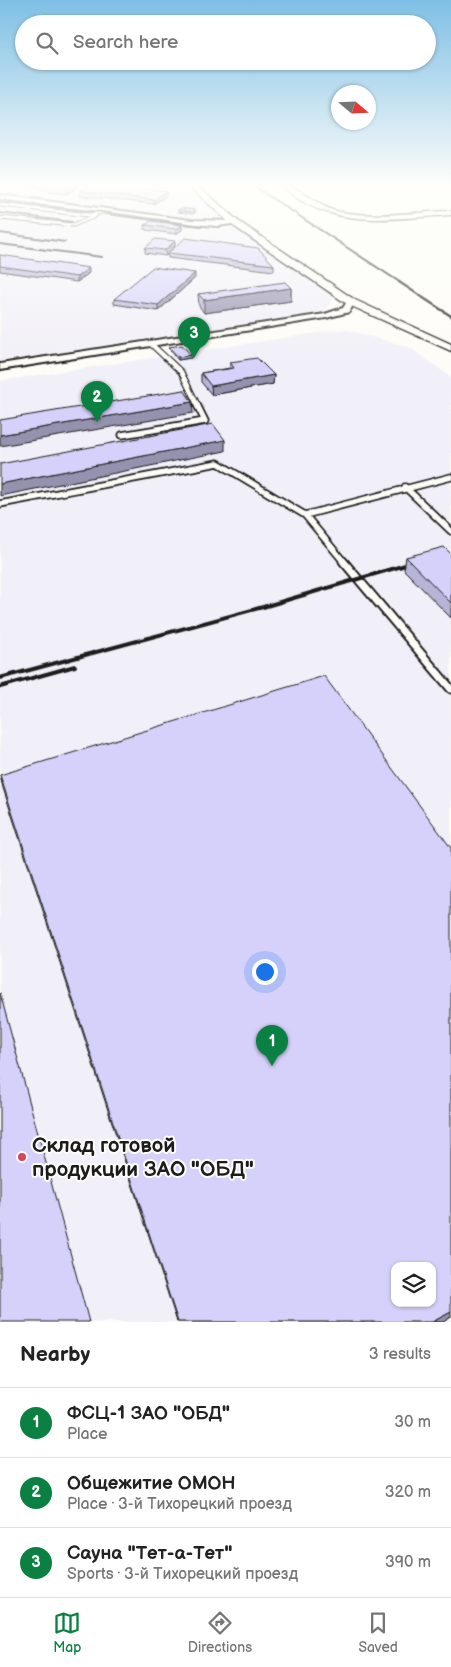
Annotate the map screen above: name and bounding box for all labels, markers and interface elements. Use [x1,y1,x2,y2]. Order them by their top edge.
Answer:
search box [15,15,436,70]
icon: search [33,29,61,57]
text: Search here [73,31,178,54]
north arrow [331,85,376,130]
pin: 3 [178,317,210,358]
pin: 2 [81,381,113,422]
your location [252,959,278,985]
pin: 1 [256,1025,288,1066]
place label: Склад готовой продукции ЗАО "ОБД" [32,1133,254,1182]
marker: Склад готовой продукции ЗАО "ОБД" [16,1151,28,1163]
map controls [391,1262,436,1307]
button: layers [391,1262,436,1307]
text: Nearby [20,1342,90,1367]
text: 3 results [369,1345,431,1364]
text: ФСЦ-1 ЗАО "ОБД" [67,1402,230,1425]
text: 1 [33,1413,39,1432]
text: 30 m [394,1413,431,1432]
text: Place [67,1425,108,1444]
text: Общежитие ОМОН [67,1472,236,1495]
text: 2 [31,1483,41,1502]
text: 320 m [385,1483,431,1502]
text: Place · 3-й Тихорецкий проезд [67,1495,292,1514]
text: Сауна "Тет-а-Тет" [67,1542,232,1565]
text: 3 [31,1553,41,1572]
text: 390 m [385,1553,431,1572]
text: Sports · 3-й Тихорецкий проезд [67,1565,298,1584]
tab: Map [53,1609,81,1656]
tab: Directions [188,1609,252,1656]
tab: Saved [358,1609,398,1656]

